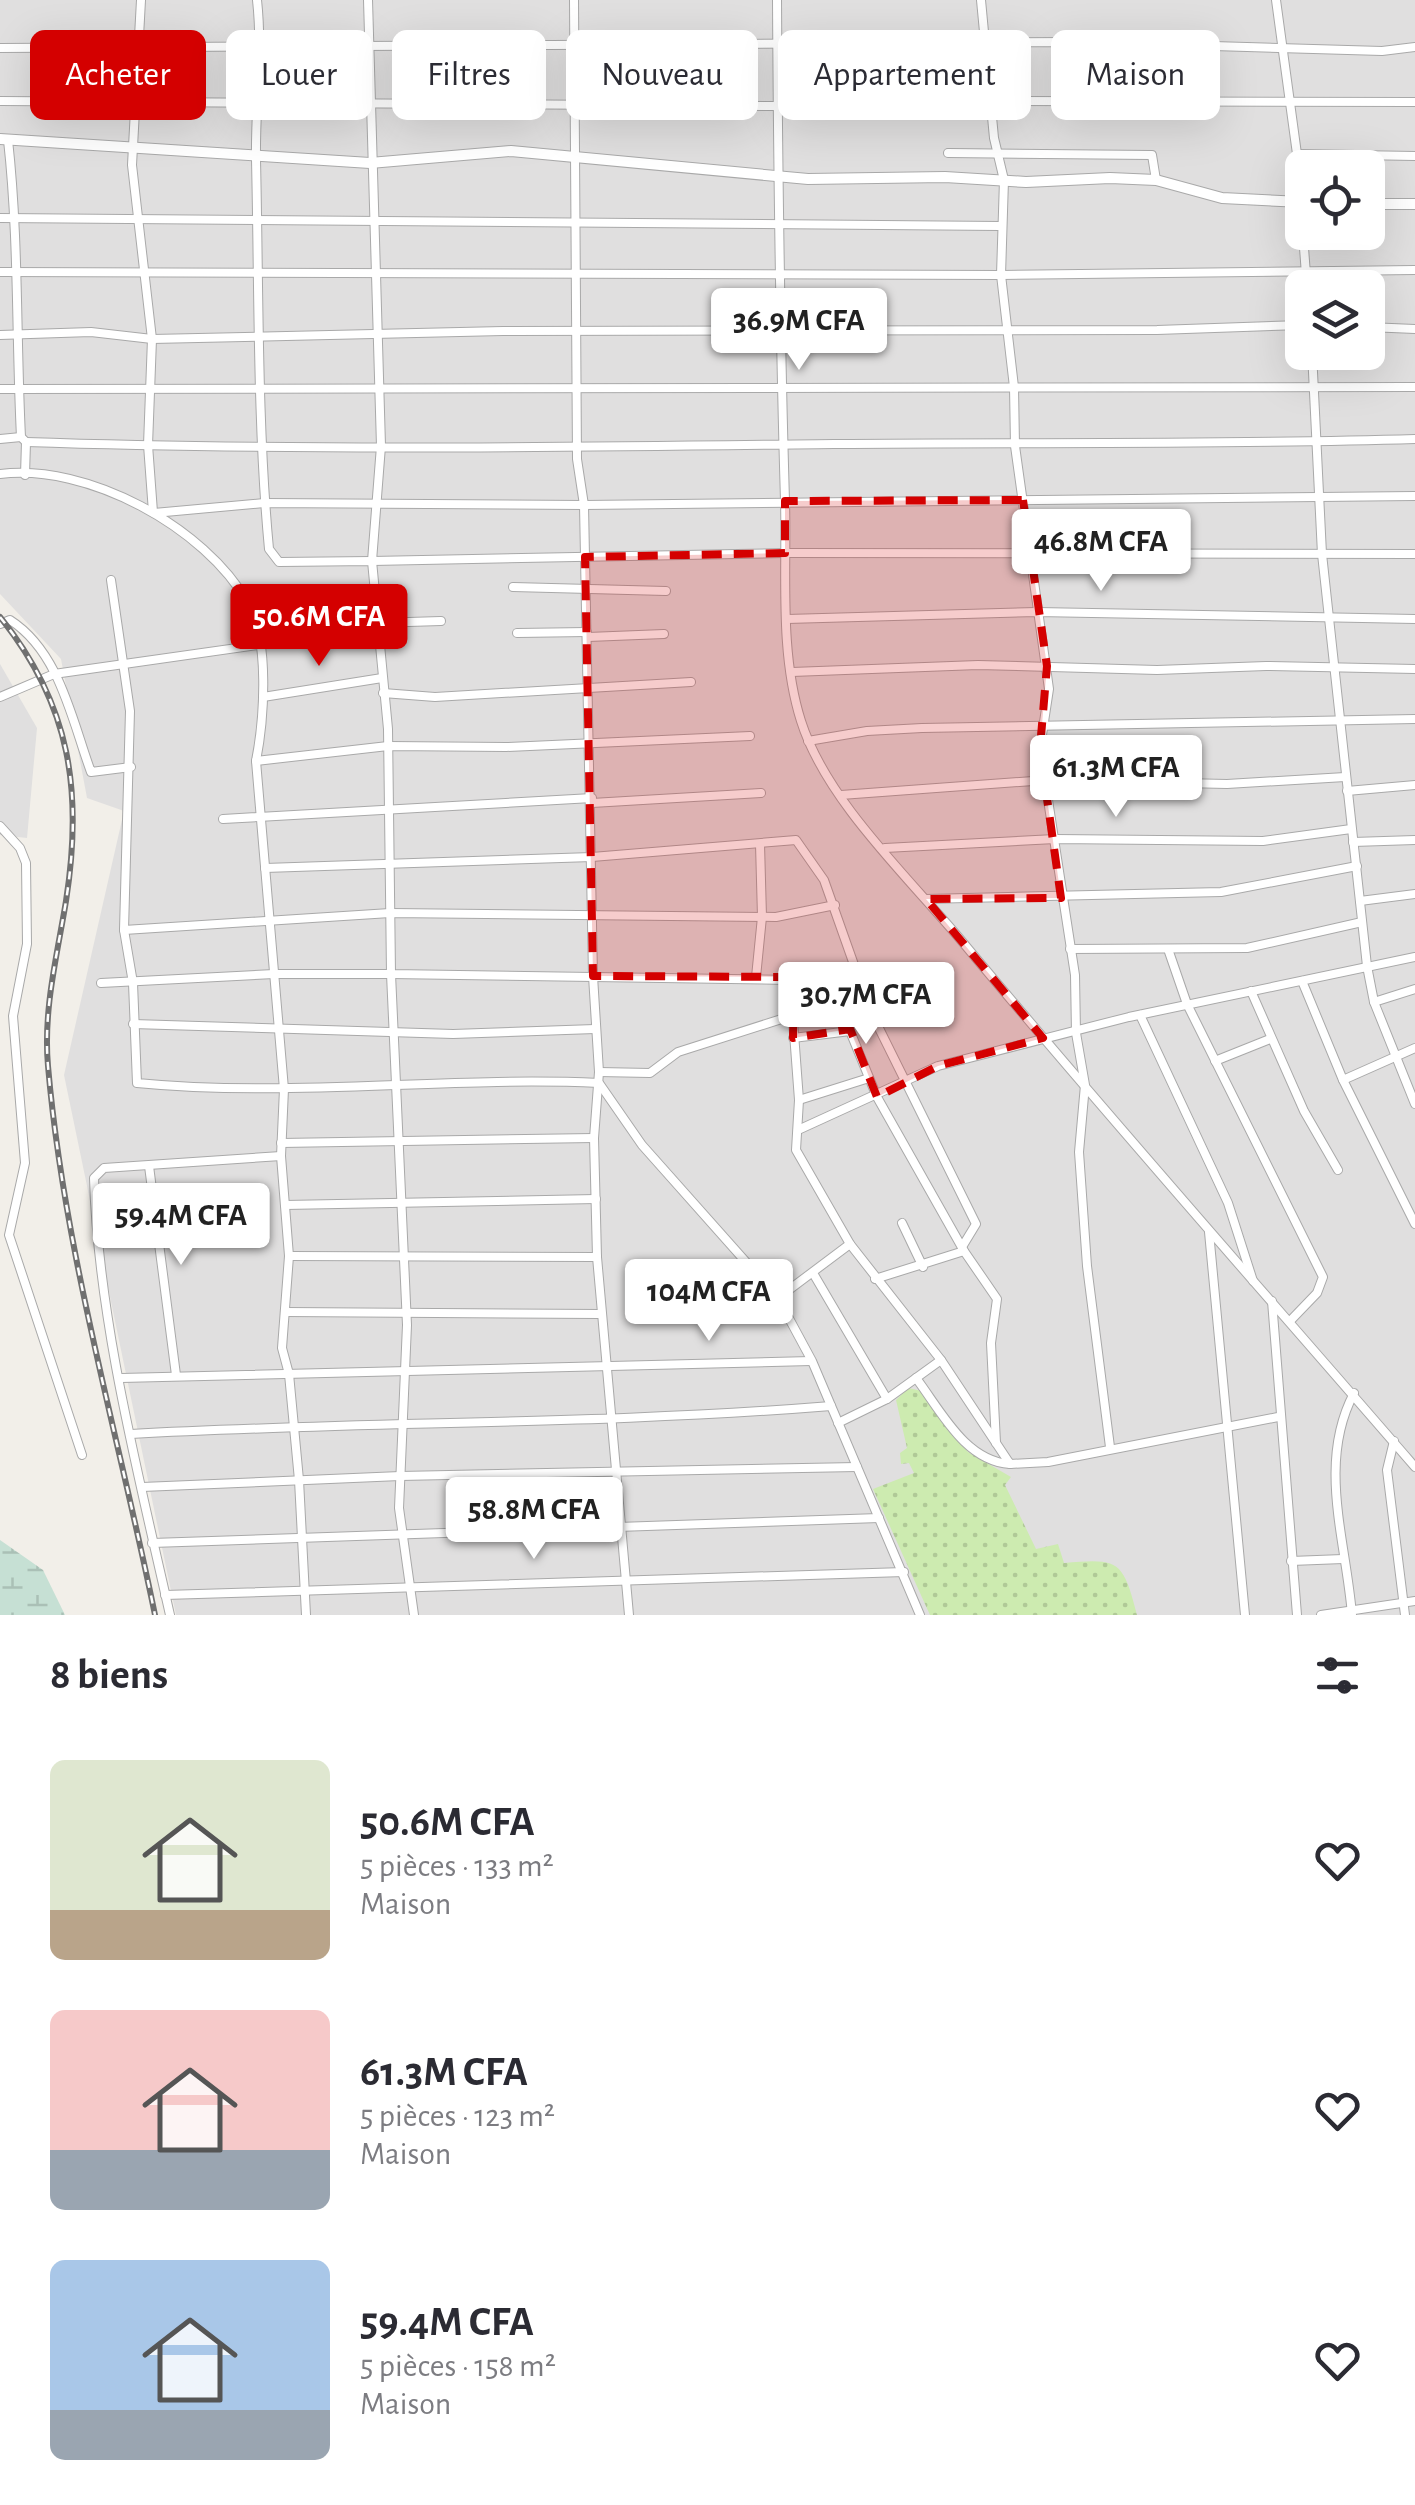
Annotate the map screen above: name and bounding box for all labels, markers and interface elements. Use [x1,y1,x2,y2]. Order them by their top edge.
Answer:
chip: Acheter [30,30,206,120]
chip: Louer [226,30,372,120]
chip: Filtres [392,30,546,120]
chip: Nouveau [566,30,758,120]
chip: Appartement [778,30,1031,120]
chip: Maison [1051,30,1220,120]
map controls [1285,150,1385,370]
button: locate [1285,150,1385,250]
button: layers [1285,270,1385,370]
pin: 36.9M CFA [685,288,913,373]
text: 36.9M CFA [733,304,865,336]
pin: 46.8M CFA [987,509,1215,594]
text: 46.8M CFA [1034,525,1168,557]
pin: 50.6M CFA [205,584,433,669]
text: 50.6M CFA [252,600,386,632]
pin: 61.3M CFA [1002,735,1230,820]
text: 61.3M CFA [1052,751,1180,783]
pin: 30.7M CFA [752,962,980,1047]
text: 30.7M CFA [800,978,932,1010]
pin: 59.4M CFA [67,1183,295,1268]
text: 59.4M CFA [115,1199,247,1231]
pin: 104M CFA [606,1259,812,1344]
text: 104M CFA [647,1275,771,1307]
pin: 58.8M CFA [420,1477,648,1562]
text: 58.8M CFA [468,1493,600,1525]
icon: filters [1310,1648,1365,1703]
text: 8 biens [50,1654,168,1696]
icon: home [130,1800,250,1920]
text: 50.6M CFA [360,1801,535,1843]
icon: heart [1310,1833,1365,1888]
text: 5 pièces · 133 m² [360,1850,554,1882]
text: Maison [360,1888,451,1920]
icon: home [130,2050,250,2170]
text: 61.3M CFA [360,2051,528,2093]
icon: heart [1310,2083,1365,2138]
text: 5 pièces · 123 m² [360,2100,555,2132]
text: Maison [360,2138,451,2170]
icon: home [130,2300,250,2420]
text: 59.4M CFA [360,2301,534,2343]
icon: heart [1310,2333,1365,2388]
text: 5 pièces · 158 m² [360,2350,556,2382]
text: Maison [360,2388,451,2420]

